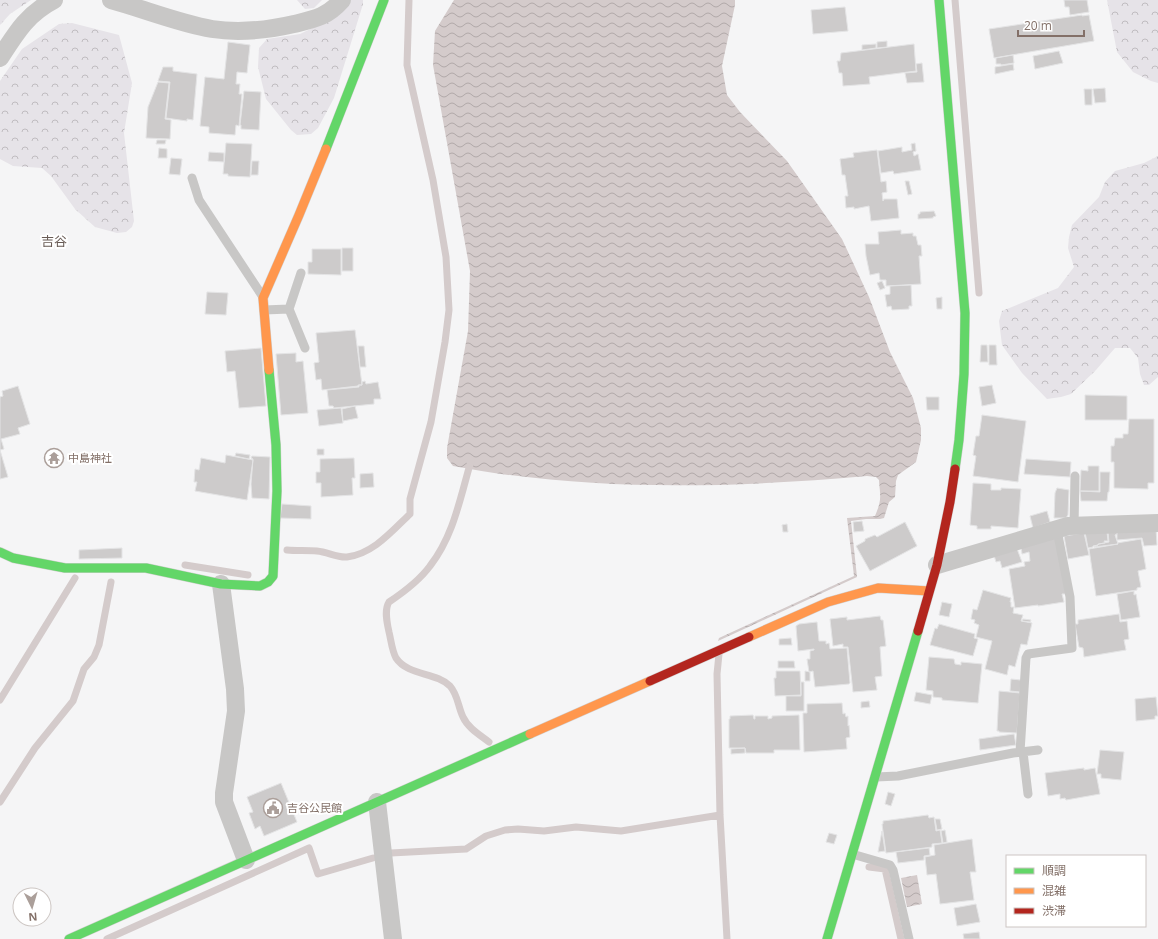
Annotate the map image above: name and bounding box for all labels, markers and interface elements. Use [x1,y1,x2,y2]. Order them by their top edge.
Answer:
scale bar [1018,12,1084,38]
text: 20 m [1024,17,1052,34]
district label: 吉谷 [41,232,67,250]
temple icon: 中島神社 [43,447,65,469]
place label: 中島神社 [68,450,112,465]
public building icon: 吉谷公民館 [262,797,284,819]
place label: 吉谷公民館 [287,800,342,815]
legend [1006,855,1146,927]
text: 順調 [1042,862,1066,879]
text: 混雑 [1042,882,1066,899]
north arrow [12,887,52,927]
text: 渋滞 [1042,902,1066,919]
text: N [28,910,38,925]

